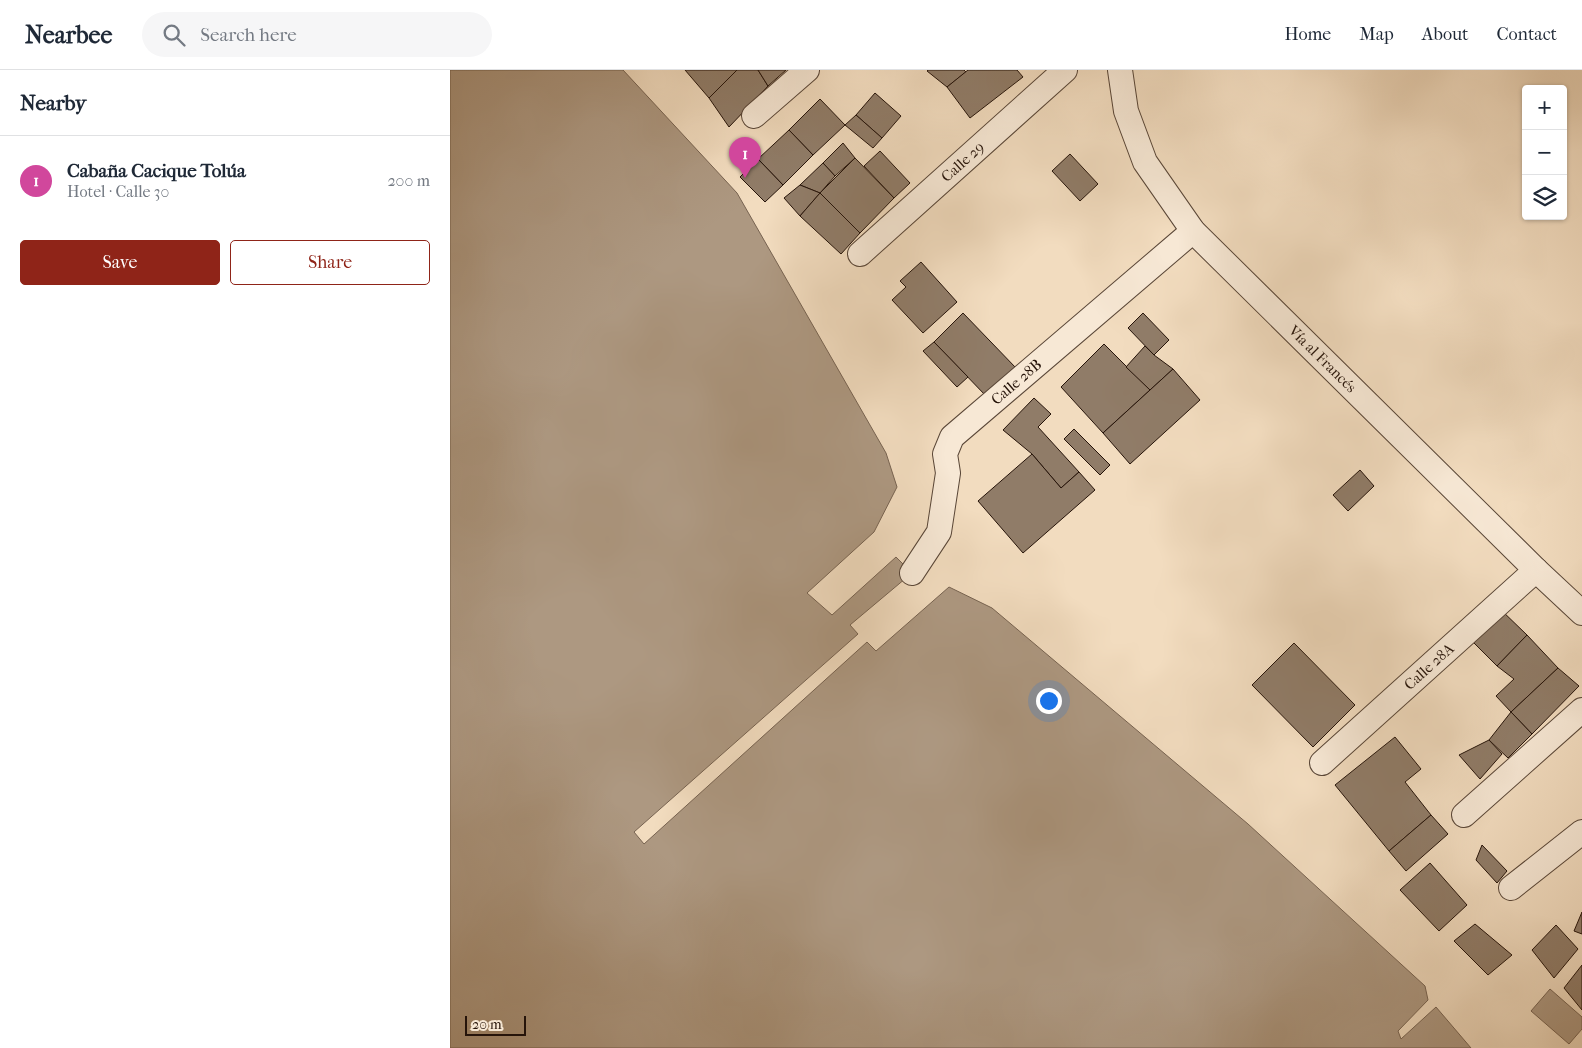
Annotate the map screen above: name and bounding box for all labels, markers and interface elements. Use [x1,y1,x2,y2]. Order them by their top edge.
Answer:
search box [142,12,492,57]
text: Nearbee [25,21,112,49]
icon: search [160,21,188,49]
text: Search here [200,24,297,46]
text: Home [1284,24,1331,45]
text: Map [1359,24,1394,45]
text: About [1422,24,1468,45]
text: Contact [1496,24,1557,45]
map controls [1522,85,1567,220]
button: + [1522,85,1567,130]
text: Nearby [20,91,86,115]
button: − [1522,130,1567,175]
pin: 1 [729,137,761,178]
street label: Calle 29 [938,138,988,186]
text: Cabaña Cacique Tolúa [67,160,246,182]
text: 1 [33,171,39,190]
text: 200 m [387,171,430,190]
button: layers [1522,175,1567,220]
text: Hotel · Calle 30 [67,182,169,201]
button: Save [20,240,220,285]
button: Share [230,240,430,285]
street label: Vía al Francés [1284,321,1360,397]
street label: Calle 28B [987,355,1045,409]
street label: Calle 28A [1400,639,1458,694]
your location [1036,688,1062,714]
scale bar [465,1013,526,1036]
text: 20 m [472,1016,502,1033]

